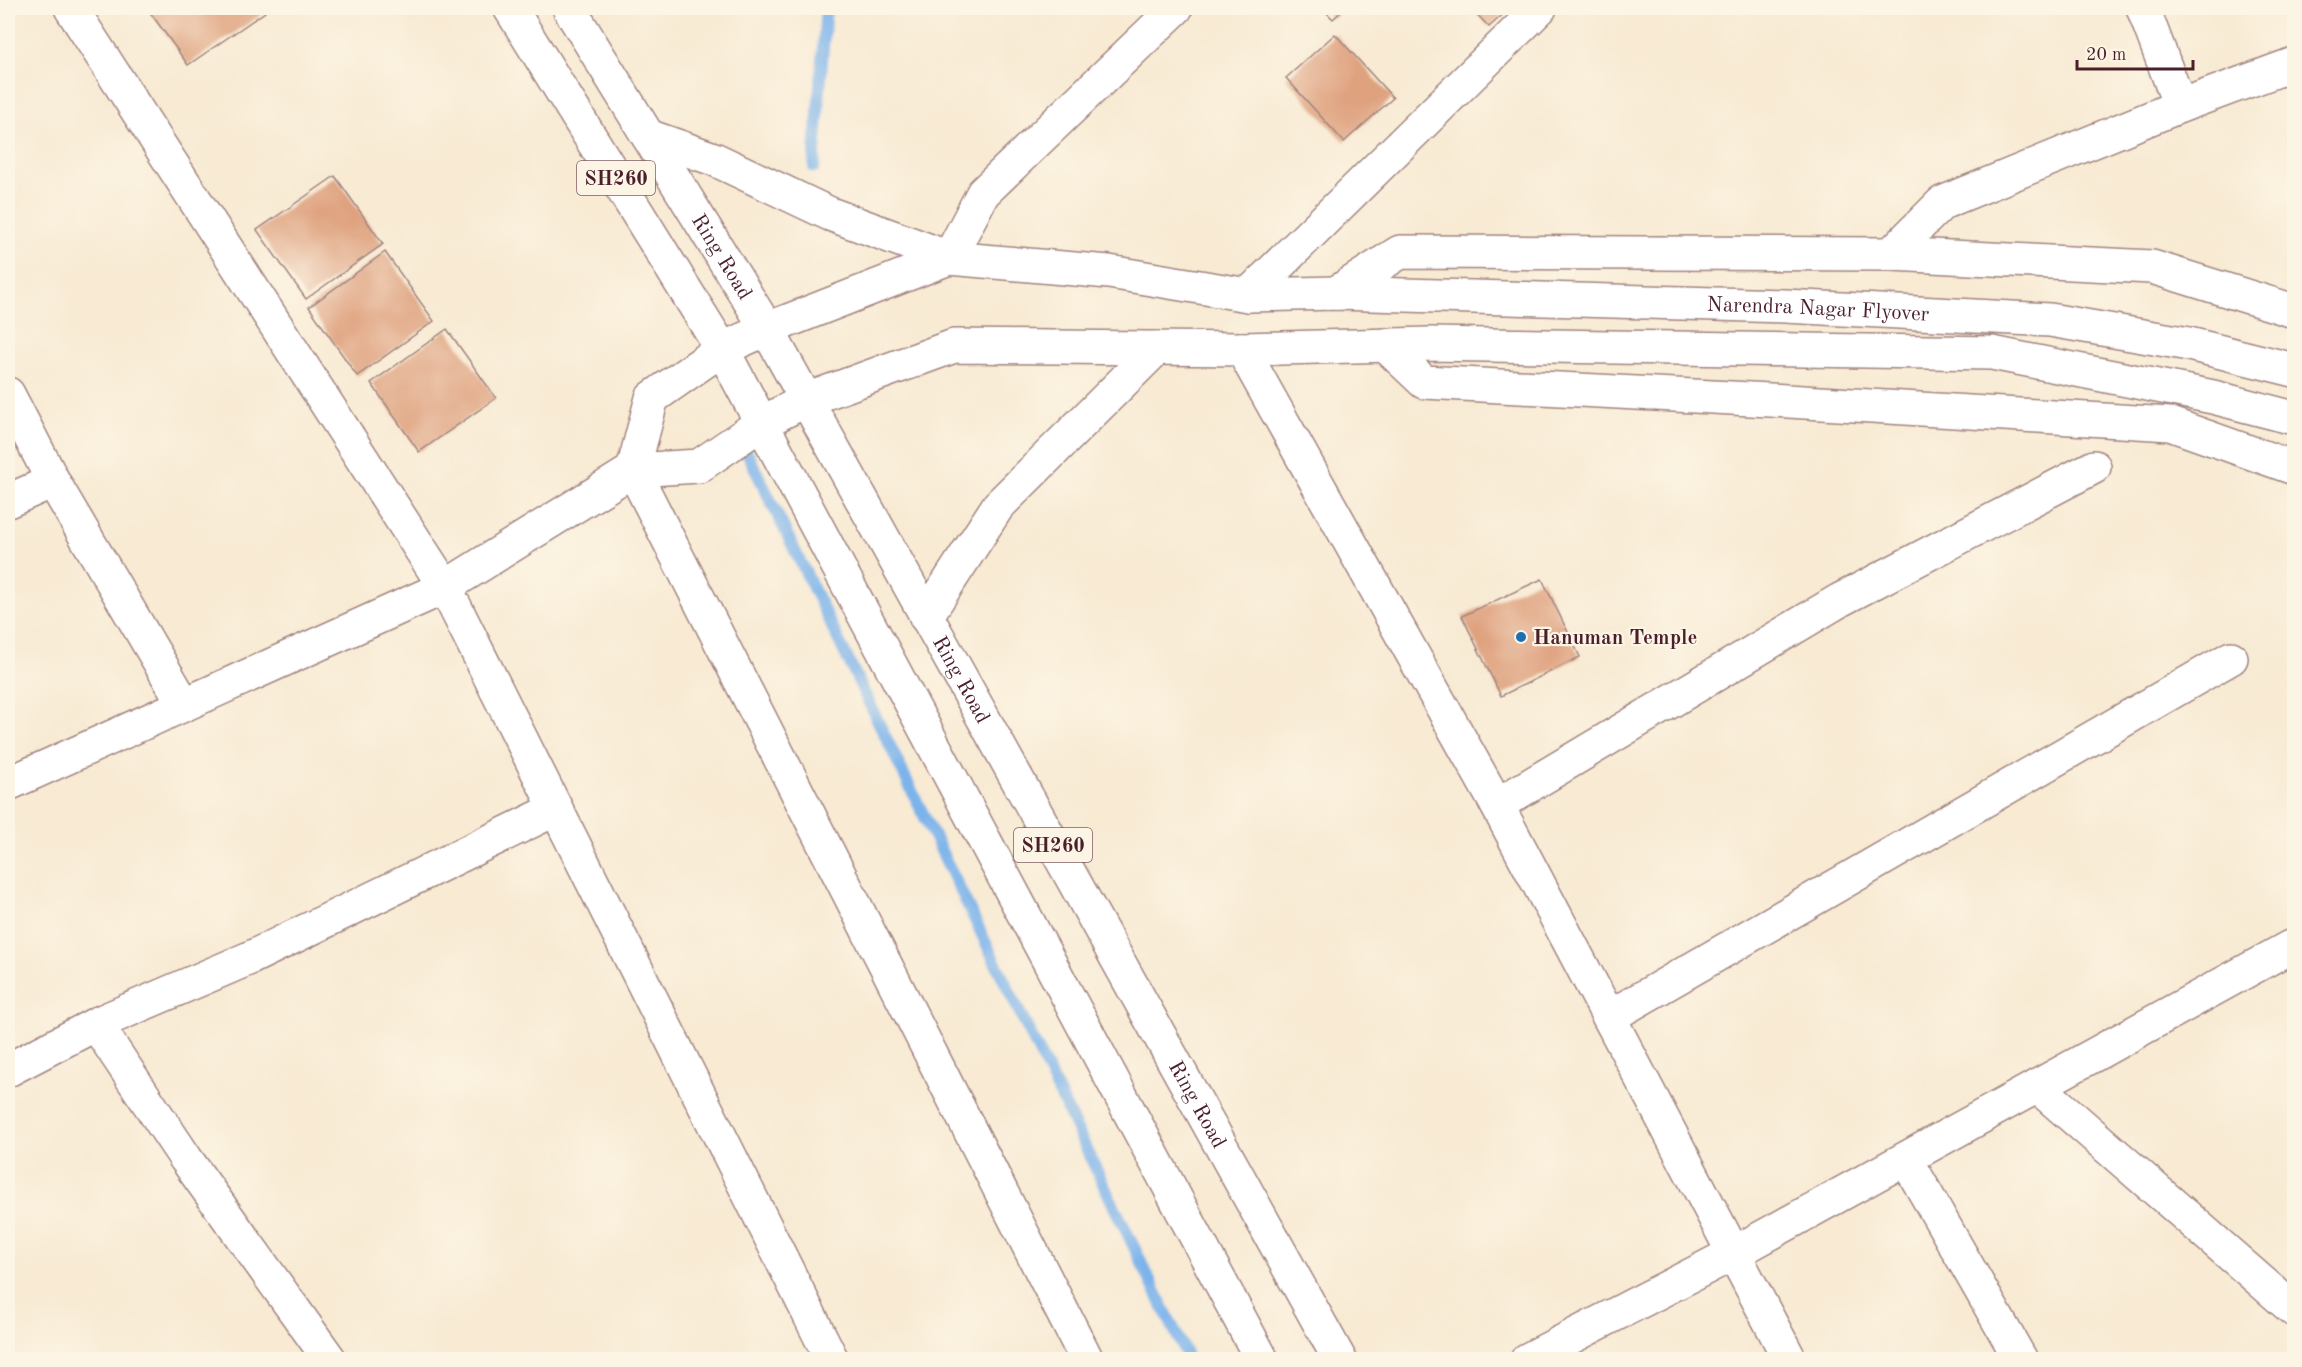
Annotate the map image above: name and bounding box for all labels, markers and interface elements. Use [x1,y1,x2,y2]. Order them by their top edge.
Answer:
scale bar [2077,33,2192,71]
text: 20 m [2086,46,2126,64]
road number: SH260 [577,161,655,195]
street label: Ring Road [687,211,755,304]
street label: Narendra Nagar Flyover [1706,295,1930,326]
place label: Hanuman Temple [1533,628,1697,649]
marker: Hanuman Temple [1514,630,1528,644]
street label: Ring Road [928,633,993,727]
road number: SH260 [1014,828,1092,862]
street label: Ring Road [1164,1058,1229,1152]

